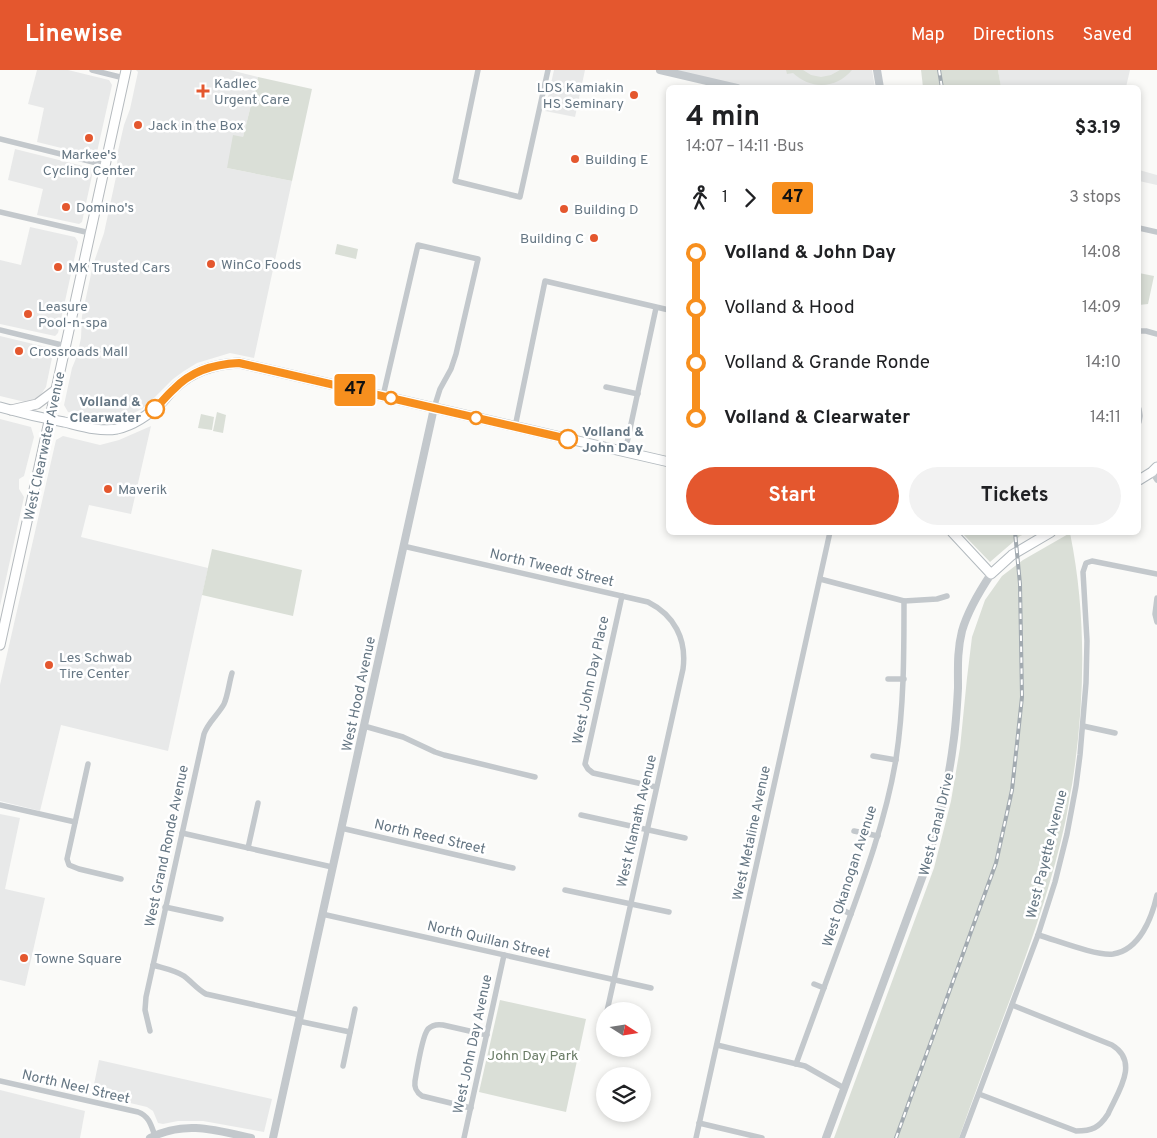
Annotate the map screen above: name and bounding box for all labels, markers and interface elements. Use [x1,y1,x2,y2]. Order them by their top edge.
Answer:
text: Linewise [25,20,123,50]
text: Map [911,24,945,47]
text: Directions [973,24,1055,47]
text: Saved [1083,24,1132,47]
place label: Kadlec Urgent Care [214,76,290,109]
place label: LDS Kamiakin HS Seminary [537,80,624,113]
marker: Kadlec Urgent Care [196,84,210,98]
marker: LDS Kamiakin HS Seminary [628,89,640,101]
text: 4 min [686,100,760,136]
text: $3.19 [1075,116,1121,140]
place label: Jack in the Box [148,118,244,135]
marker: Jack in the Box [132,119,144,131]
marker: Markee's Cycling Center [83,132,95,144]
text: 14:07 – 14:11 · Bus [686,137,804,157]
place label: Markee's Cycling Center [43,147,136,180]
place label: Building E [585,152,648,169]
marker: Building E [569,153,581,165]
icon: walk [686,184,714,212]
icon: forward [736,184,764,212]
text: 47 [782,186,803,209]
text: 1 [722,188,728,208]
text: 3 stops [1069,188,1121,208]
place label: Domino's [76,200,134,217]
marker: Domino's [60,201,72,213]
place label: Building D [574,202,639,219]
marker: Building D [558,203,570,215]
place label: Building C [520,231,584,248]
marker: Building C [588,232,600,244]
text: Volland & John Day [724,241,896,265]
text: 14:08 [1082,243,1121,263]
place label: WinCo Foods [221,257,302,274]
marker: WinCo Foods [205,258,217,270]
place label: MK Trusted Cars [68,260,170,277]
marker: MK Trusted Cars [52,261,64,273]
text: Volland & Hood [724,296,855,320]
text: 14:09 [1082,298,1121,318]
place label: Leasure Pool-n-spa [38,299,107,332]
marker: Leasure Pool-n-spa [22,308,34,320]
place label: Crossroads Mall [29,344,128,361]
marker: Crossroads Mall [13,345,25,357]
text: Volland & Grande Ronde [724,351,930,375]
text: 14:10 [1086,353,1121,373]
street label: West Clearwater Avenue [21,370,70,522]
line badge: 47 [332,374,378,406]
text: 47 [344,378,366,401]
unlabelled marker [384,391,398,405]
place label: Volland & Clearwater [70,394,141,427]
marker: Volland & Clearwater [145,399,165,419]
text: Volland & Clearwater [724,406,910,430]
text: 14:11 [1090,408,1121,428]
unlabelled marker [469,411,483,425]
place label: Volland & John Day [582,424,644,457]
marker: Volland & John Day [558,429,578,449]
button: Start [686,467,899,525]
button: Tickets [909,467,1121,525]
place label: Maverik [118,482,167,499]
marker: Maverik [102,483,114,495]
street label: North Tweedt Street [488,546,615,591]
street label: West John Day Place [570,615,613,746]
street label: West Hood Avenue [339,635,380,753]
place label: Les Schwab Tire Center [59,650,132,683]
marker: Les Schwab Tire Center [43,659,55,671]
street label: West Klamath Avenue [614,753,661,889]
street label: West Grand Ronde Avenue [142,764,193,929]
street label: West Metaline Avenue [730,764,775,902]
street label: West Canal Drive [916,771,959,878]
street label: West Payette Avenue [1023,788,1072,920]
street label: West Okanogan Avenue [820,804,881,949]
street label: North Reed Street [372,816,487,859]
street label: North Quillan Street [425,918,552,963]
place label: Towne Square [34,951,122,968]
marker: Towne Square [18,952,30,964]
street label: West John Day Avenue [450,973,497,1116]
north arrow [596,1002,651,1058]
map controls [596,1002,651,1122]
park label: John Day Park [488,1048,578,1065]
street label: North Neel Street [20,1067,131,1108]
button: layers [596,1067,651,1122]

